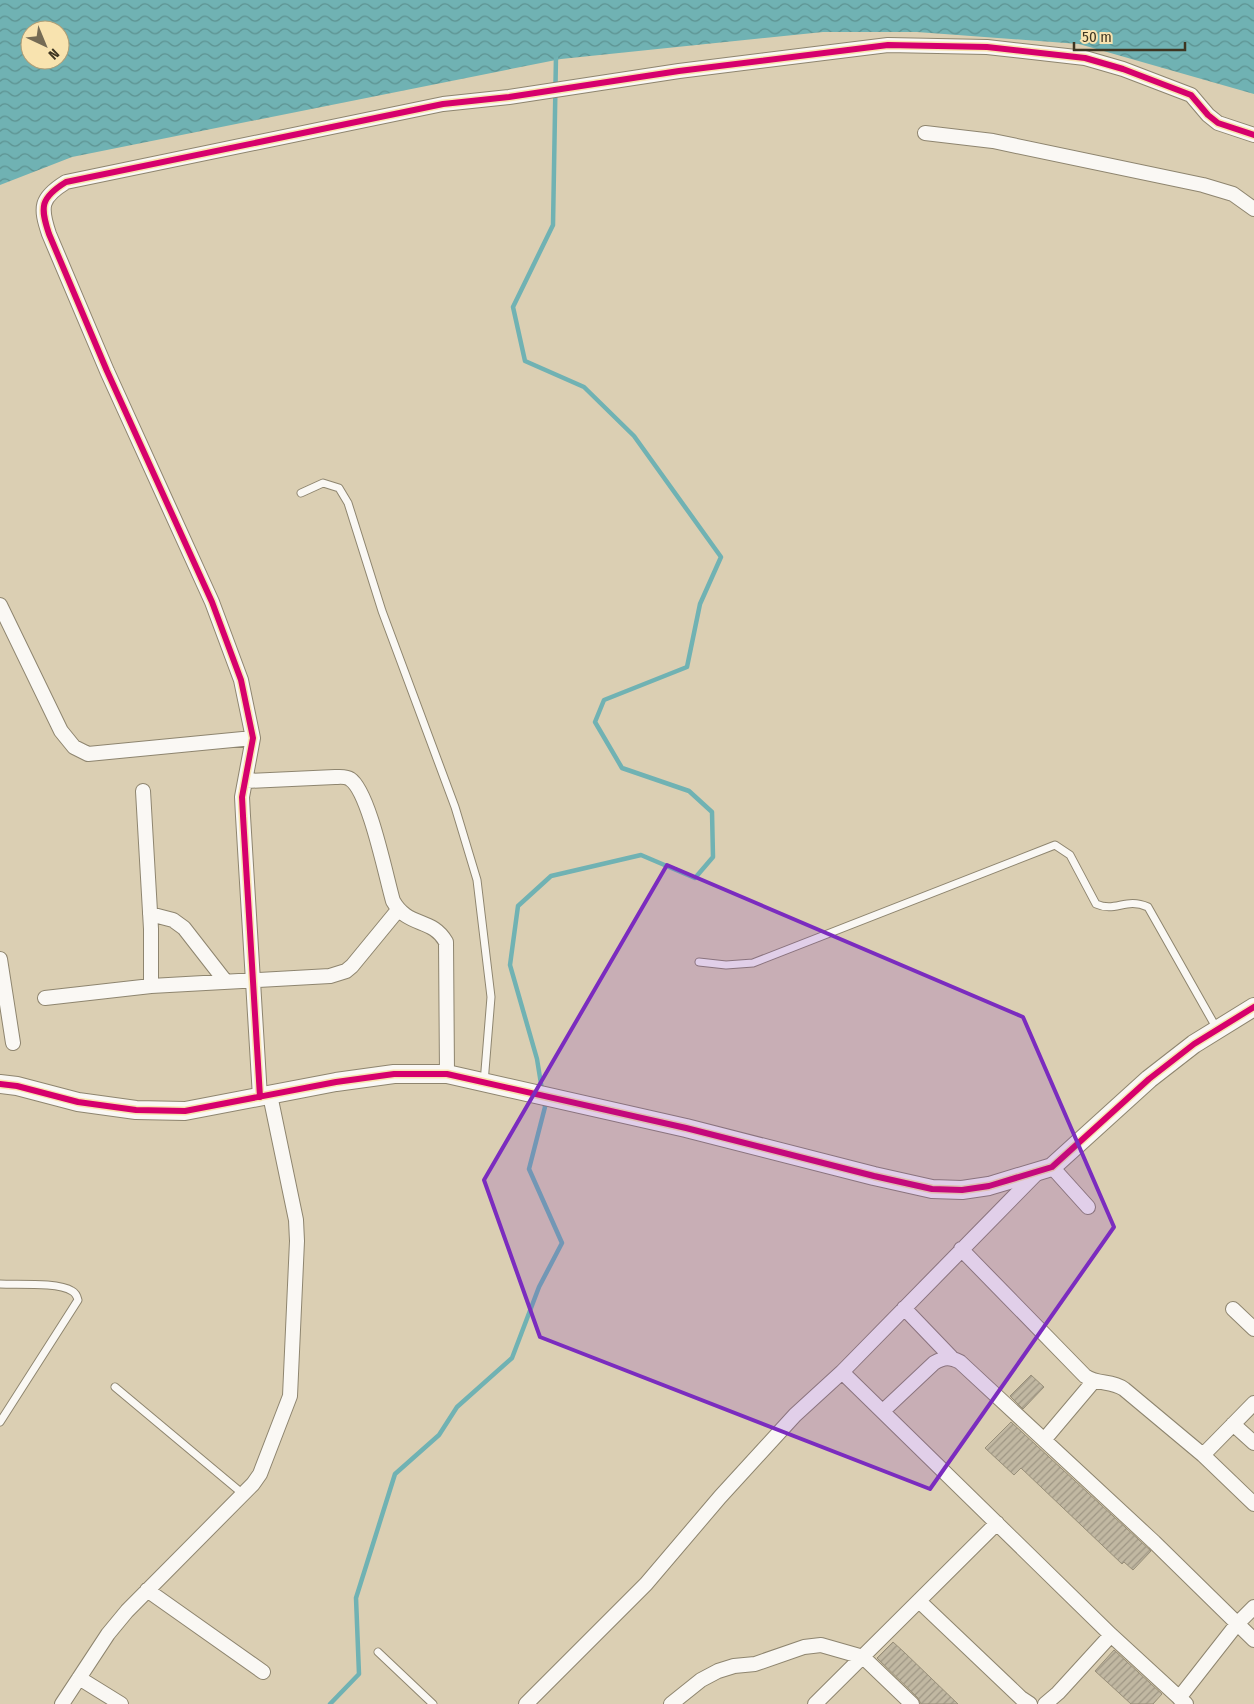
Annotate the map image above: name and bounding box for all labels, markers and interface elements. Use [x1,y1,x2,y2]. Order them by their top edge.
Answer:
north arrow [20,20,70,70]
scale bar [1074,20,1185,52]
text: 50 m [1082,28,1112,46]
text: N [45,45,63,63]

